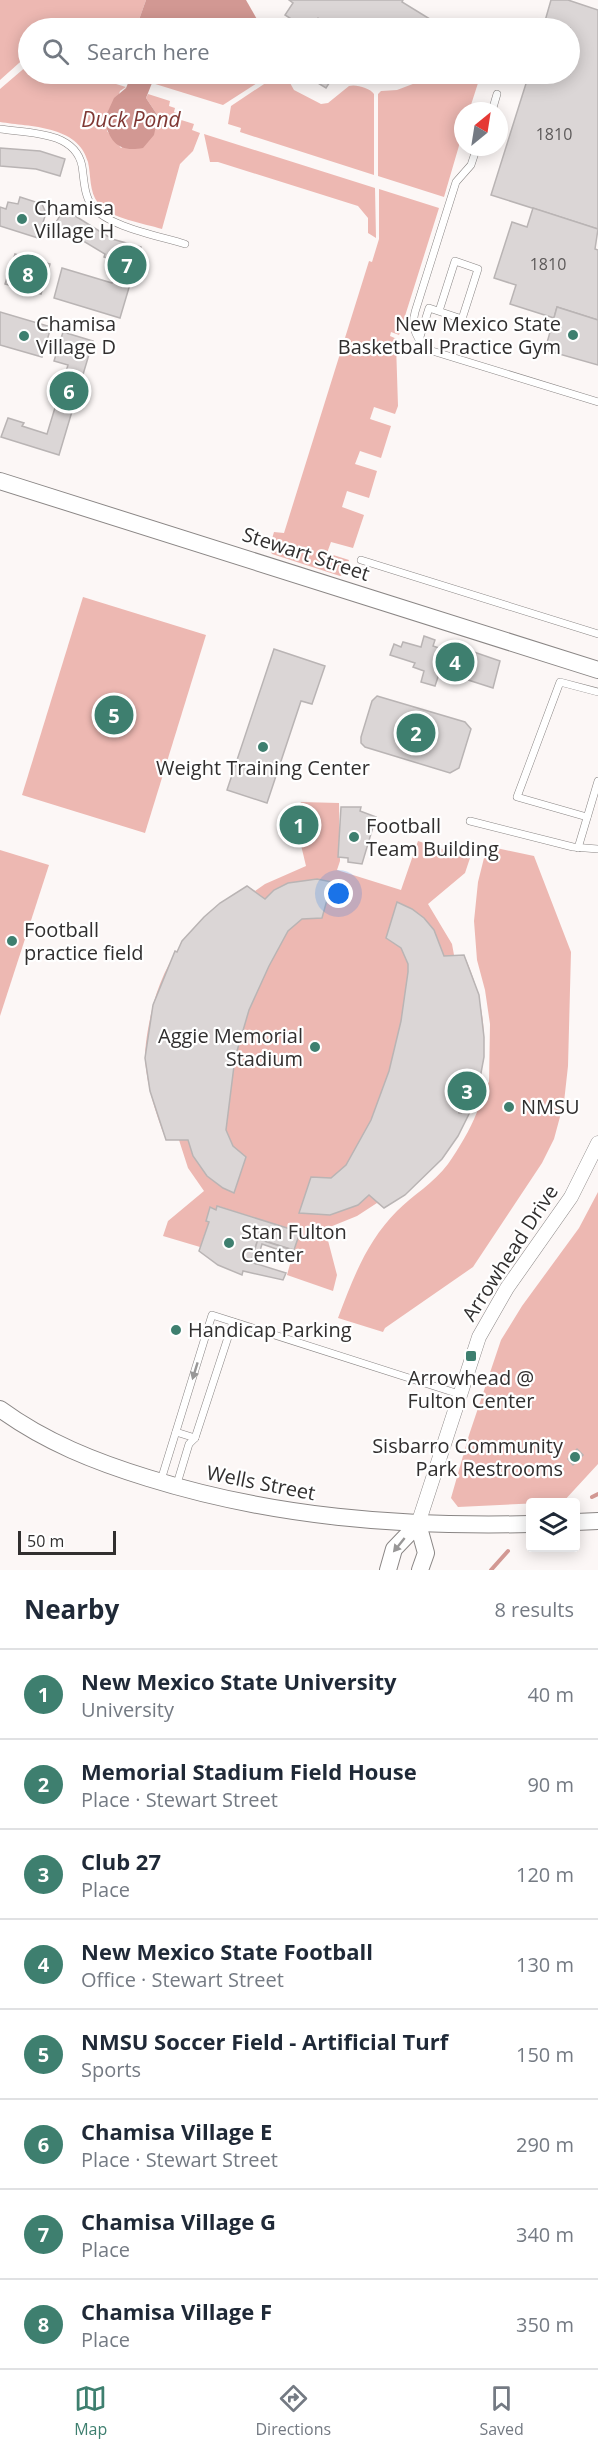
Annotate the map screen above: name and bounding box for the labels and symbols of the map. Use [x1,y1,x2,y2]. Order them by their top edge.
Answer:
north arrow [454,102,508,156]
water label: Duck Pond [81,105,182,133]
house number: 1810 [536,123,572,145]
place label: Chamisa Village H [34,194,114,244]
marker: Chamisa Village H [15,212,29,226]
pin: 7 [108,242,146,288]
pin: 8 [9,252,48,296]
house number: 1810 [530,253,566,275]
place label: Chamisa Village D [36,310,116,360]
place label: New Mexico State Basketball Practice Gym [338,310,561,360]
marker: New Mexico State Basketball Practice Gym [566,328,580,342]
marker: Chamisa Village D [17,329,31,343]
pin: 6 [50,368,88,414]
street label: Stewart Street [239,520,373,587]
pin: 4 [436,640,474,684]
pin: 5 [94,692,134,738]
pin: 2 [396,710,436,756]
marker: Weight Training Center [256,740,270,754]
place label: Weight Training Center [156,754,370,781]
pin: 1 [280,802,318,848]
place label: Football Team Building [366,812,499,862]
marker: Football Team Building [347,830,361,844]
your location [324,879,353,908]
place label: Football practice field [24,916,144,966]
marker: Football practice field [5,934,19,948]
place label: Aggie Memorial Stadium [158,1022,303,1072]
marker: Aggie Memorial Stadium [308,1040,322,1054]
pin: 3 [448,1068,486,1114]
place label: NMSU [521,1093,580,1120]
marker: NMSU [502,1100,516,1114]
street label: Arrowhead Drive [455,1179,564,1326]
place label: Stan Fulton Center [241,1218,347,1268]
marker: Stan Fulton Center [222,1236,236,1250]
place label: Handicap Parking [188,1316,352,1343]
marker: Handicap Parking [169,1323,183,1337]
marker: Arrowhead @ Fulton Center [464,1349,478,1363]
one-way arrow [190,1362,199,1380]
place label: Arrowhead @ Fulton Center [408,1364,534,1414]
place label: Sisbarro Community Park Restrooms [372,1432,564,1482]
marker: Sisbarro Community Park Restrooms [568,1450,582,1464]
street label: Wells Street [204,1459,318,1506]
scale bar [18,1528,116,1556]
one-way arrow [393,1537,406,1553]

